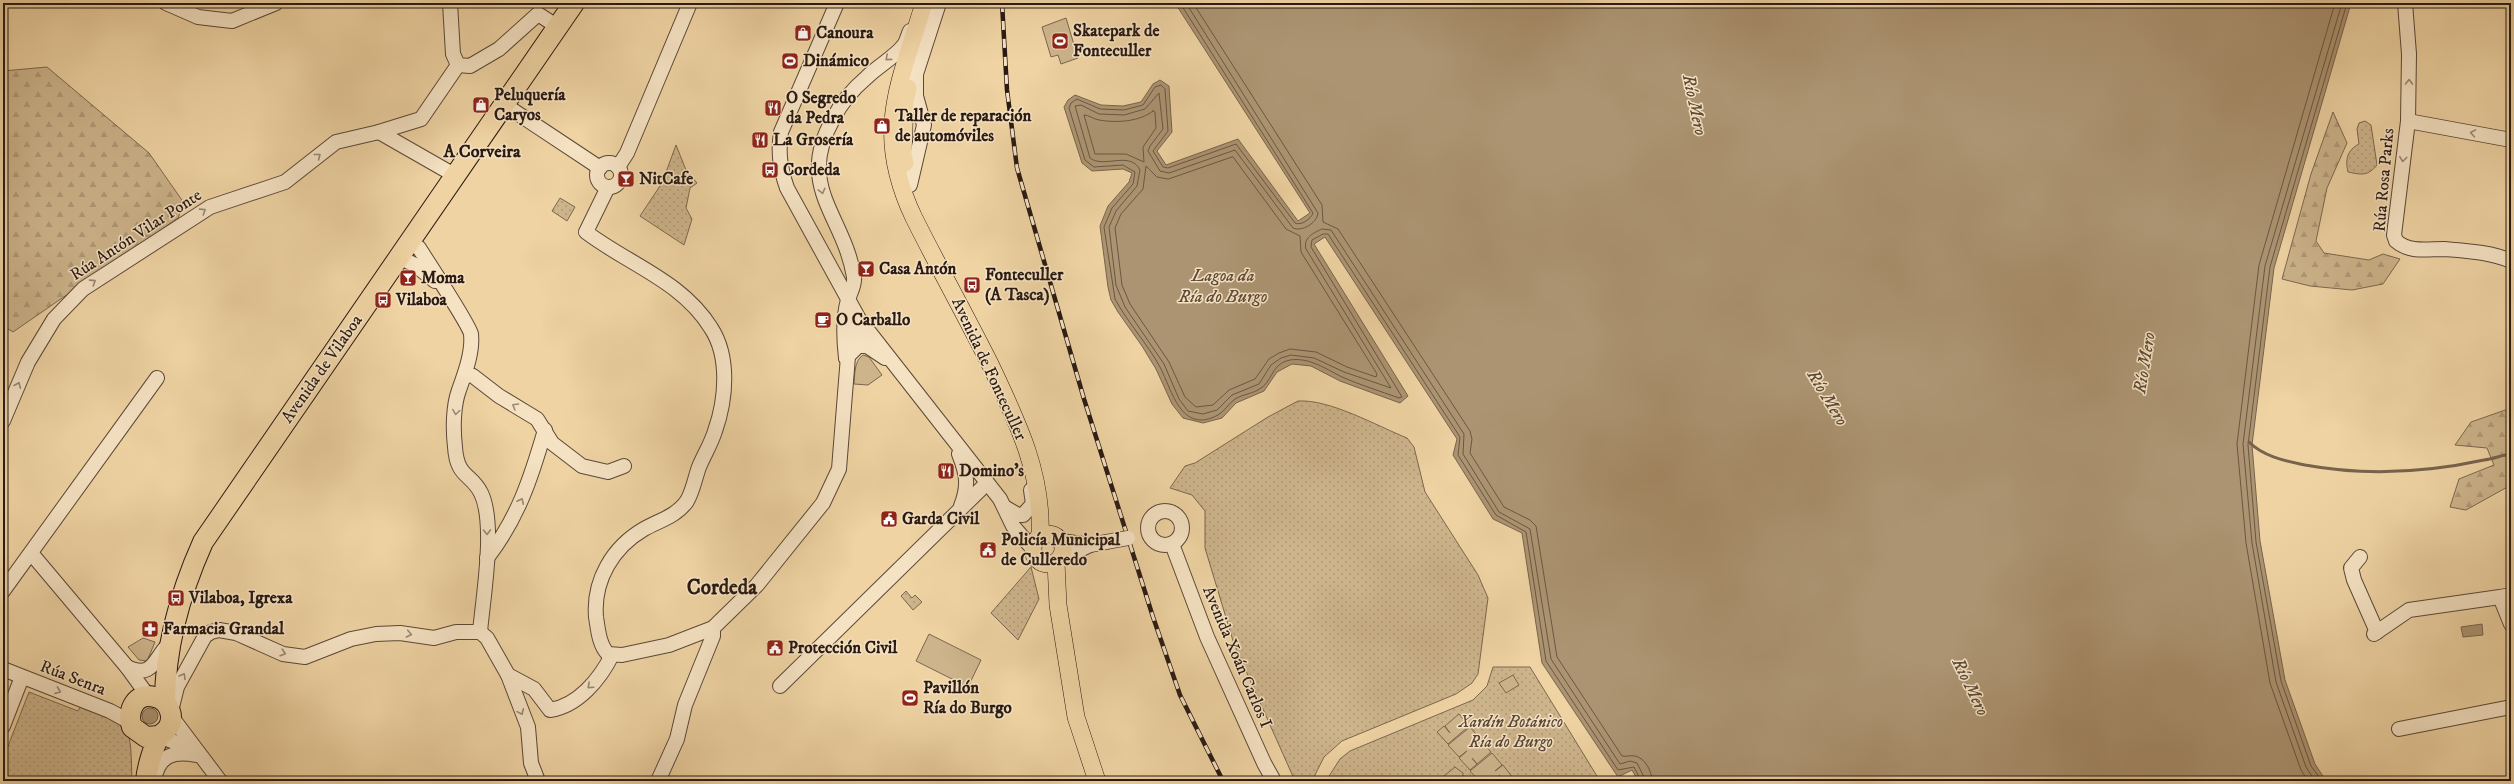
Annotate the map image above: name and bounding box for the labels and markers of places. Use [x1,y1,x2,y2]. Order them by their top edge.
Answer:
place label: Skatepark de Fonteculler [1073,20,1160,62]
place label: Canoura [816,22,874,44]
shop icon: Canoura [793,23,813,43]
sports icon: Skatepark de Fonteculler [1050,31,1070,51]
place label: Dinámico [803,50,869,72]
sports icon: Dinámico [780,51,800,71]
place label: Peluquería Caryos [494,84,566,126]
place label: O Segredo da Pedra [786,87,856,129]
shop icon: Peluquería Caryos [471,95,491,115]
restaurant icon: O Segredo da Pedra [763,98,783,118]
place label: Taller de reparación de automóviles [894,105,1032,147]
shop icon: Taller de reparación de automóviles [872,116,892,136]
place label: La Grosería [773,129,854,151]
restaurant icon: La Grosería [750,130,770,150]
place label: Cordeda [783,159,841,181]
bus stop icon: Cordeda [760,160,780,180]
place label: NitCafe [639,168,693,190]
bar icon: NitCafe [616,169,636,189]
place label: Casa Antón [879,258,956,280]
bar icon: Casa Antón [856,259,876,279]
place label: Fonteculler (A Tasca) [985,264,1064,306]
place label: Moma [421,267,465,289]
bar icon: Moma [398,268,418,288]
bus stop icon: Fonteculler (A Tasca) [962,275,982,295]
place label: Vilaboa [395,289,448,311]
bus stop icon: Vilaboa [373,290,393,310]
place label: O Carballo [836,309,910,331]
cafe icon: O Carballo [813,310,833,330]
place label: Domino's [959,460,1024,482]
restaurant icon: Domino's [936,461,956,481]
place label: Garda Civil [902,508,980,530]
public building icon: Garda Civil [879,509,899,529]
place label: Policía Municipal de Culleredo [1001,529,1121,571]
public building icon: Policía Municipal de Culleredo [978,540,998,560]
place label: Vilaboa, Igrexa [188,587,293,609]
bus stop icon: Vilaboa, Igrexa [166,588,186,608]
place label: Farmacia Grandal [163,618,285,640]
pharmacy icon: Farmacia Grandal [140,619,160,639]
place label: Protección Civil [788,637,898,659]
public building icon: Protección Civil [765,638,785,658]
place label: Pavillón Ría do Burgo [923,677,1012,719]
sports icon: Pavillón Ría do Burgo [900,688,920,708]

